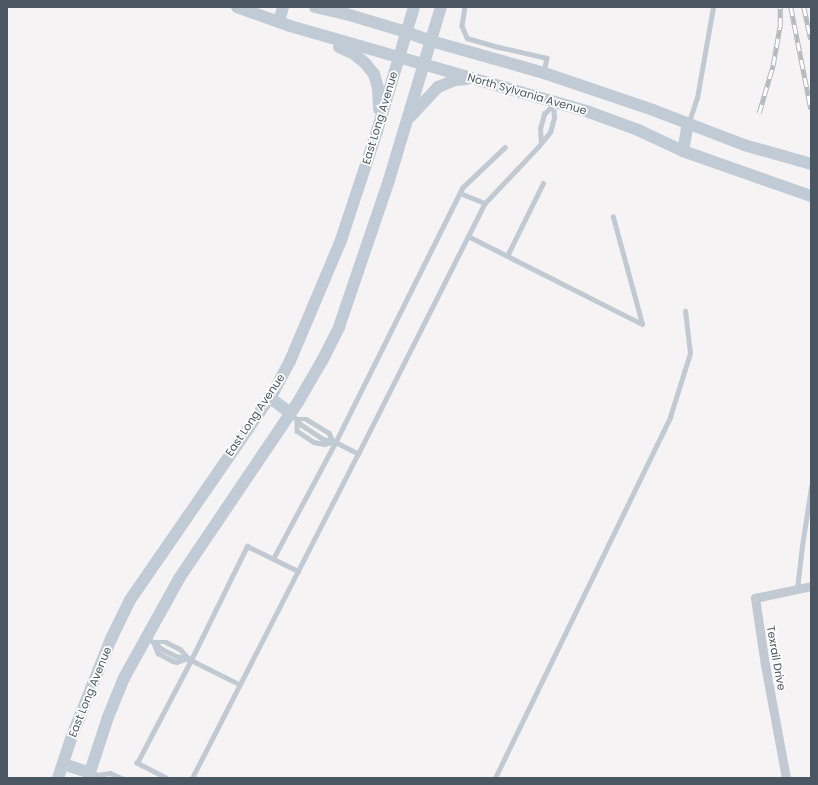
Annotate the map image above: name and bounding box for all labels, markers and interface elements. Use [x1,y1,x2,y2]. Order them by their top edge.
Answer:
street label: East Long Avenue [360,70,400,166]
street label: North Sylvania Avenue [466,71,588,117]
street label: East Long Avenue [223,371,287,459]
street label: Texrail Drive [764,625,788,691]
street label: East Long Avenue [66,645,114,739]

